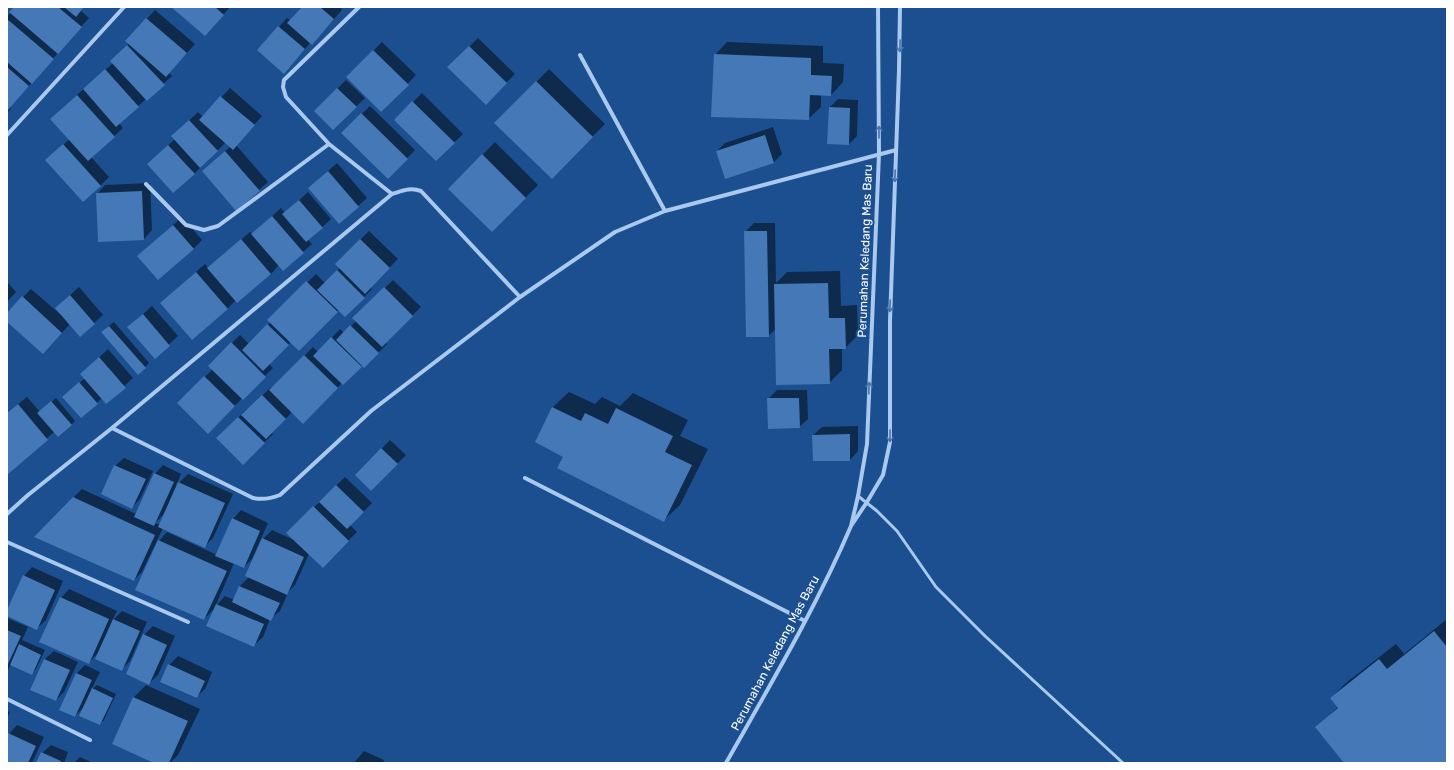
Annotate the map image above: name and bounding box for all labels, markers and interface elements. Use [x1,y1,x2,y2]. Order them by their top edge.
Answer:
one-way arrow [896,39,903,52]
one-way arrow [875,126,883,139]
street label: Perumahan Keledang Mas Baru [855,164,875,338]
one-way arrow [891,169,899,182]
one-way arrow [887,299,894,312]
one-way arrow [865,382,873,395]
one-way arrow [886,429,894,442]
street label: Perumahan Keledang Mas Baru [728,573,822,733]

